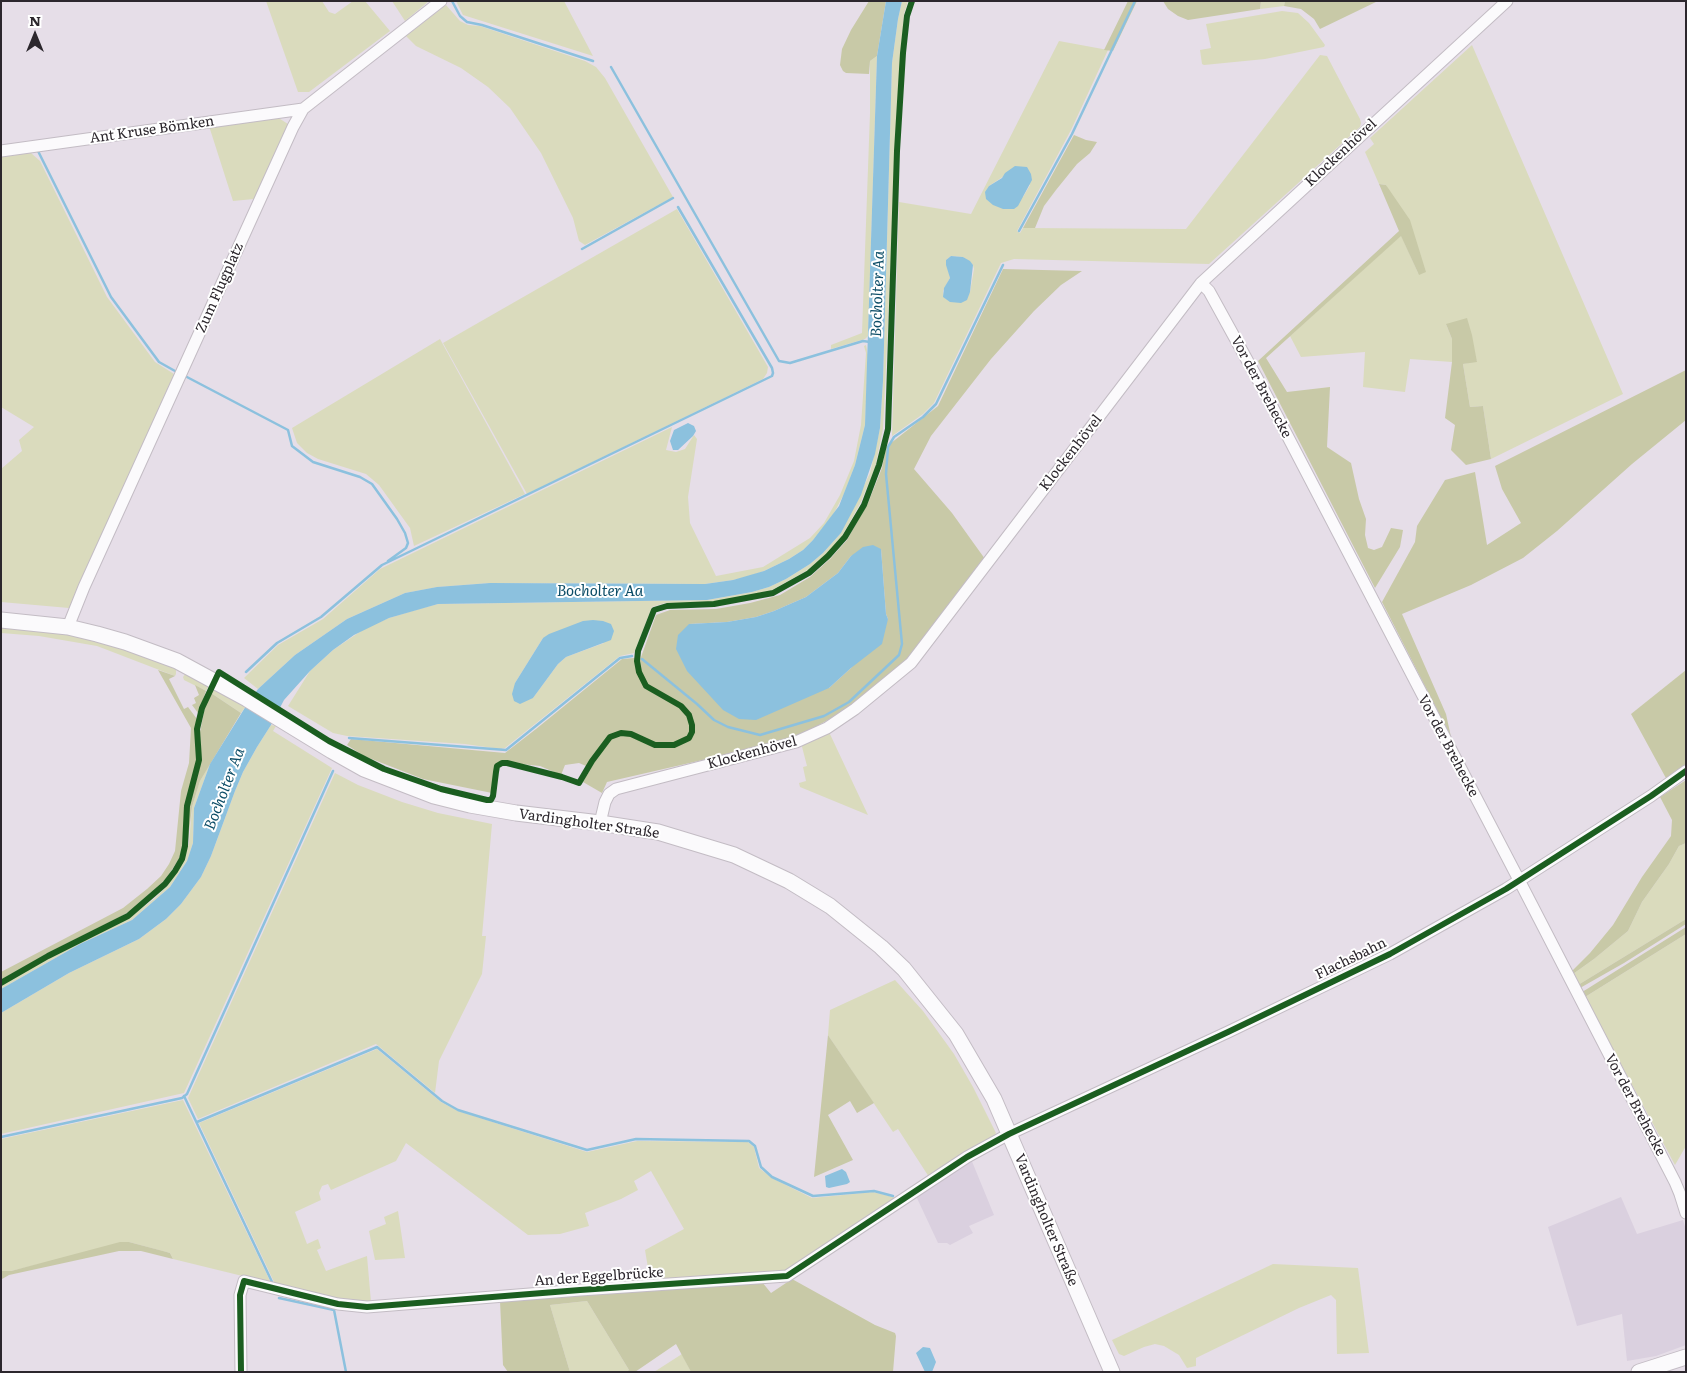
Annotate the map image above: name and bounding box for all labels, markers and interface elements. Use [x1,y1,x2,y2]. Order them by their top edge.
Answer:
north arrow [10,10,60,60]
text: N [29,10,41,30]
street label: Ant Kruse Bömken [89,113,215,147]
street label: Klockenhövel [1302,116,1380,190]
street label: Zum Flugplatz [193,241,247,335]
water label: Bocholter Aa [867,250,889,338]
street label: Vor der Brehecke [1227,333,1295,441]
street label: Klockenhövel [1036,412,1106,494]
water label: Bocholter Aa [557,583,643,601]
street label: Vor der Brehecke [1414,692,1482,800]
street label: Klockenhövel [705,733,799,773]
water label: Bocholter Aa [201,745,249,833]
street label: Vardingholter Straße [518,806,660,842]
street label: Flachsbahn [1313,935,1389,983]
street label: Vor der Brehecke [1601,1051,1669,1159]
street label: Vardingholter Straße [1011,1151,1081,1289]
street label: An der Eggelbrücke [534,1264,664,1290]

